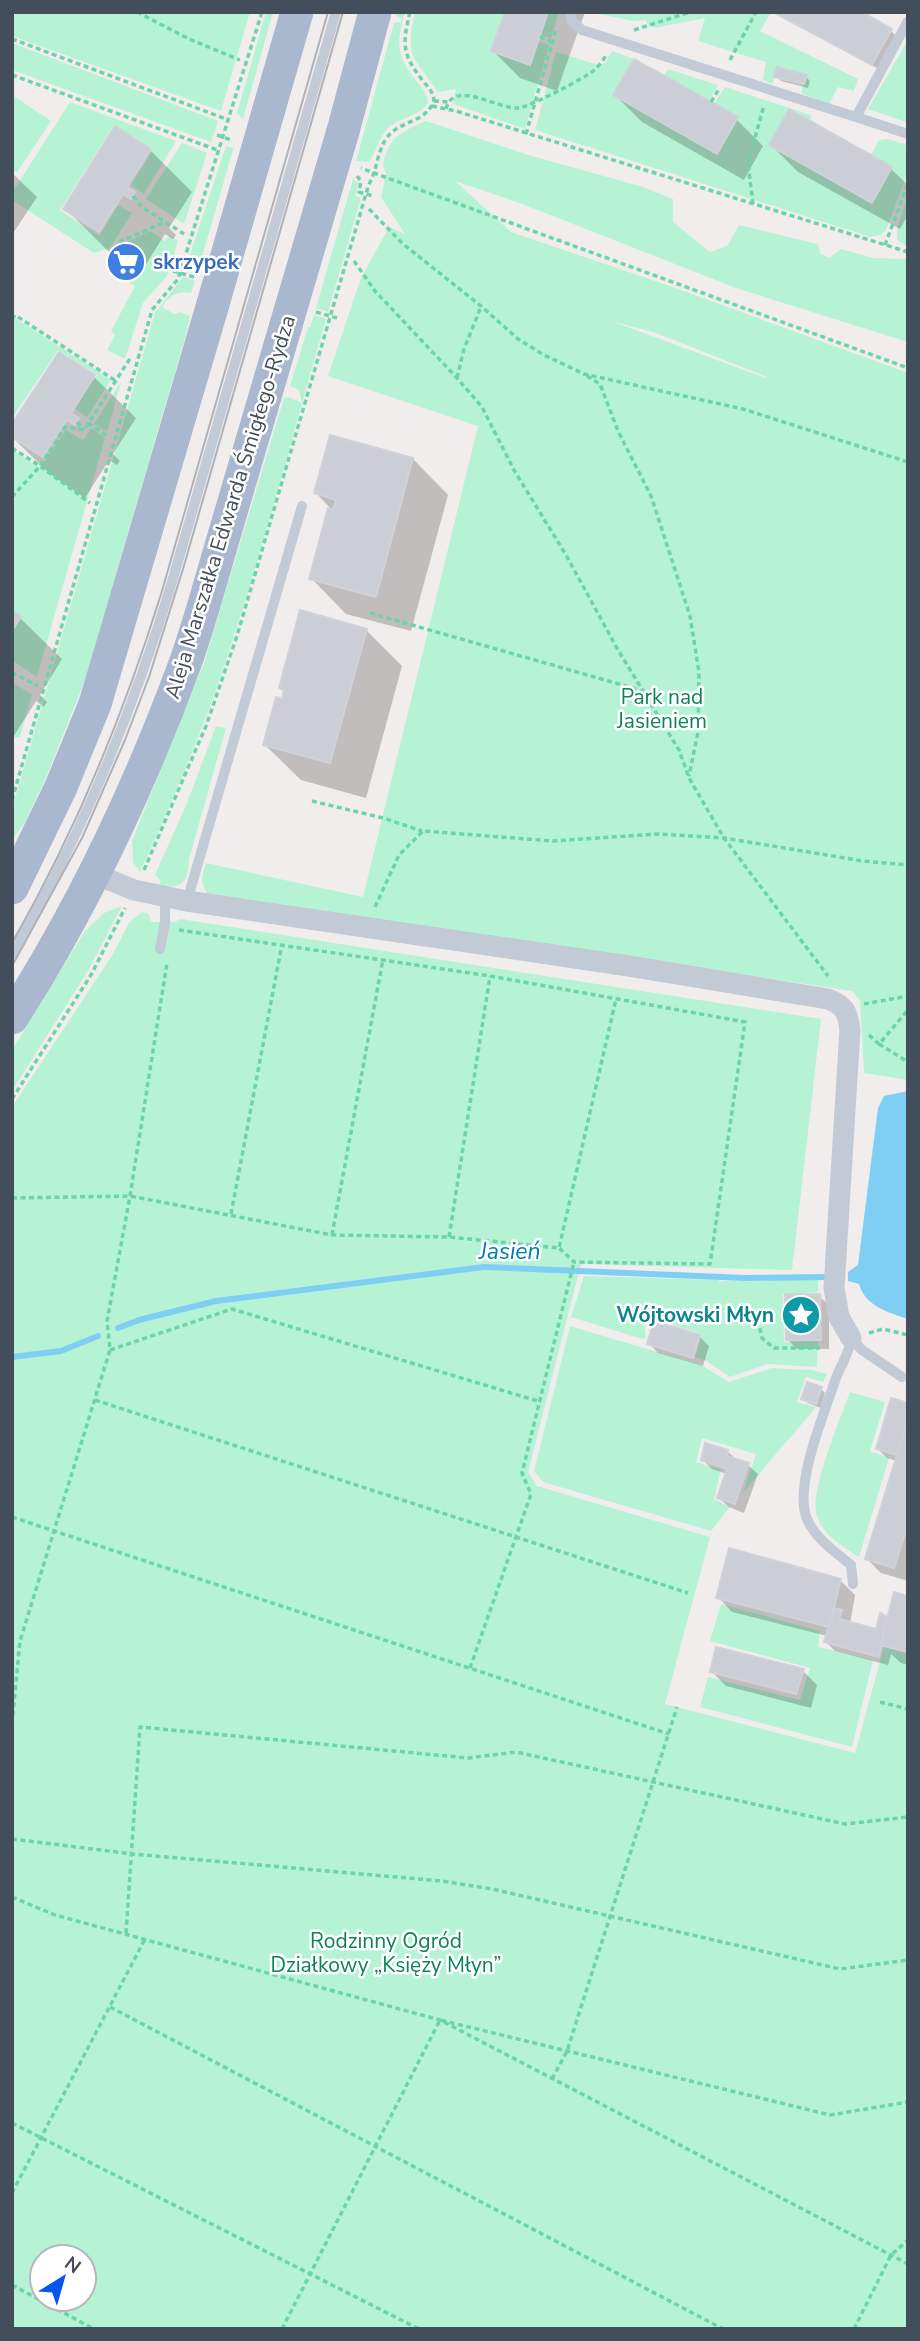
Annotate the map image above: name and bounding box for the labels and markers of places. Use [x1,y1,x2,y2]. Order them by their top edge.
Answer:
supermarket icon: skrzypek [105,241,147,283]
place label: skrzypek [153,248,240,276]
place icon: Wójtowski Młyn [780,1294,822,1336]
place label: Wójtowski Młyn [616,1301,774,1329]

